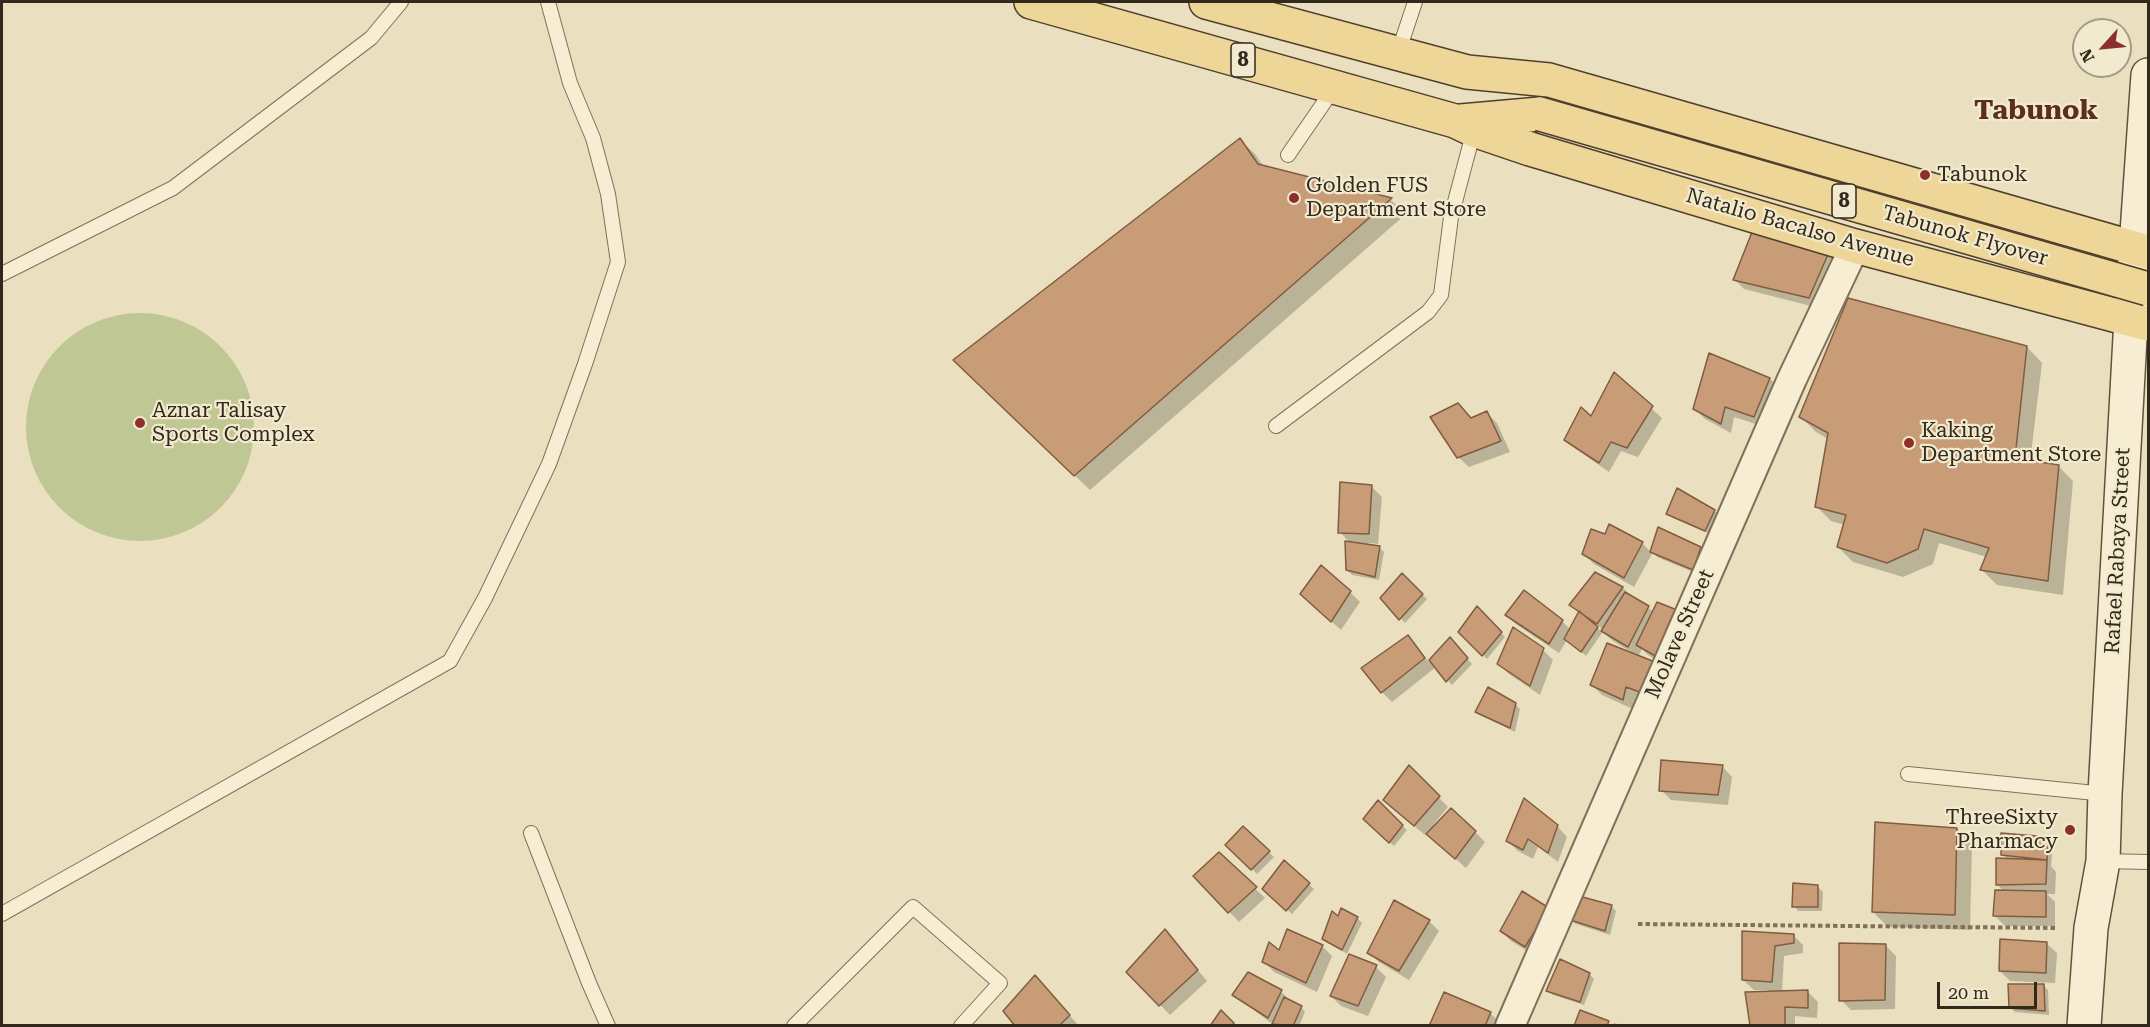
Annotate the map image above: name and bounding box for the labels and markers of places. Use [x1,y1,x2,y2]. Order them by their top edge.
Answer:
place label: Tabunok [1937,162,2027,188]
marker: Tabunok [1918,168,1932,182]
place label: Golden FUS Department Store [1306,173,1486,223]
marker: Golden FUS Department Store [1287,191,1301,205]
place label: Aznar Talisay Sports Complex [152,398,315,448]
marker: Aznar Talisay Sports Complex [133,416,147,430]
place label: Kaking Department Store [1921,418,2101,468]
marker: Kaking Department Store [1902,436,1916,450]
place label: ThreeSixty Pharmacy [1946,805,2058,855]
marker: ThreeSixty Pharmacy [2063,823,2077,837]

